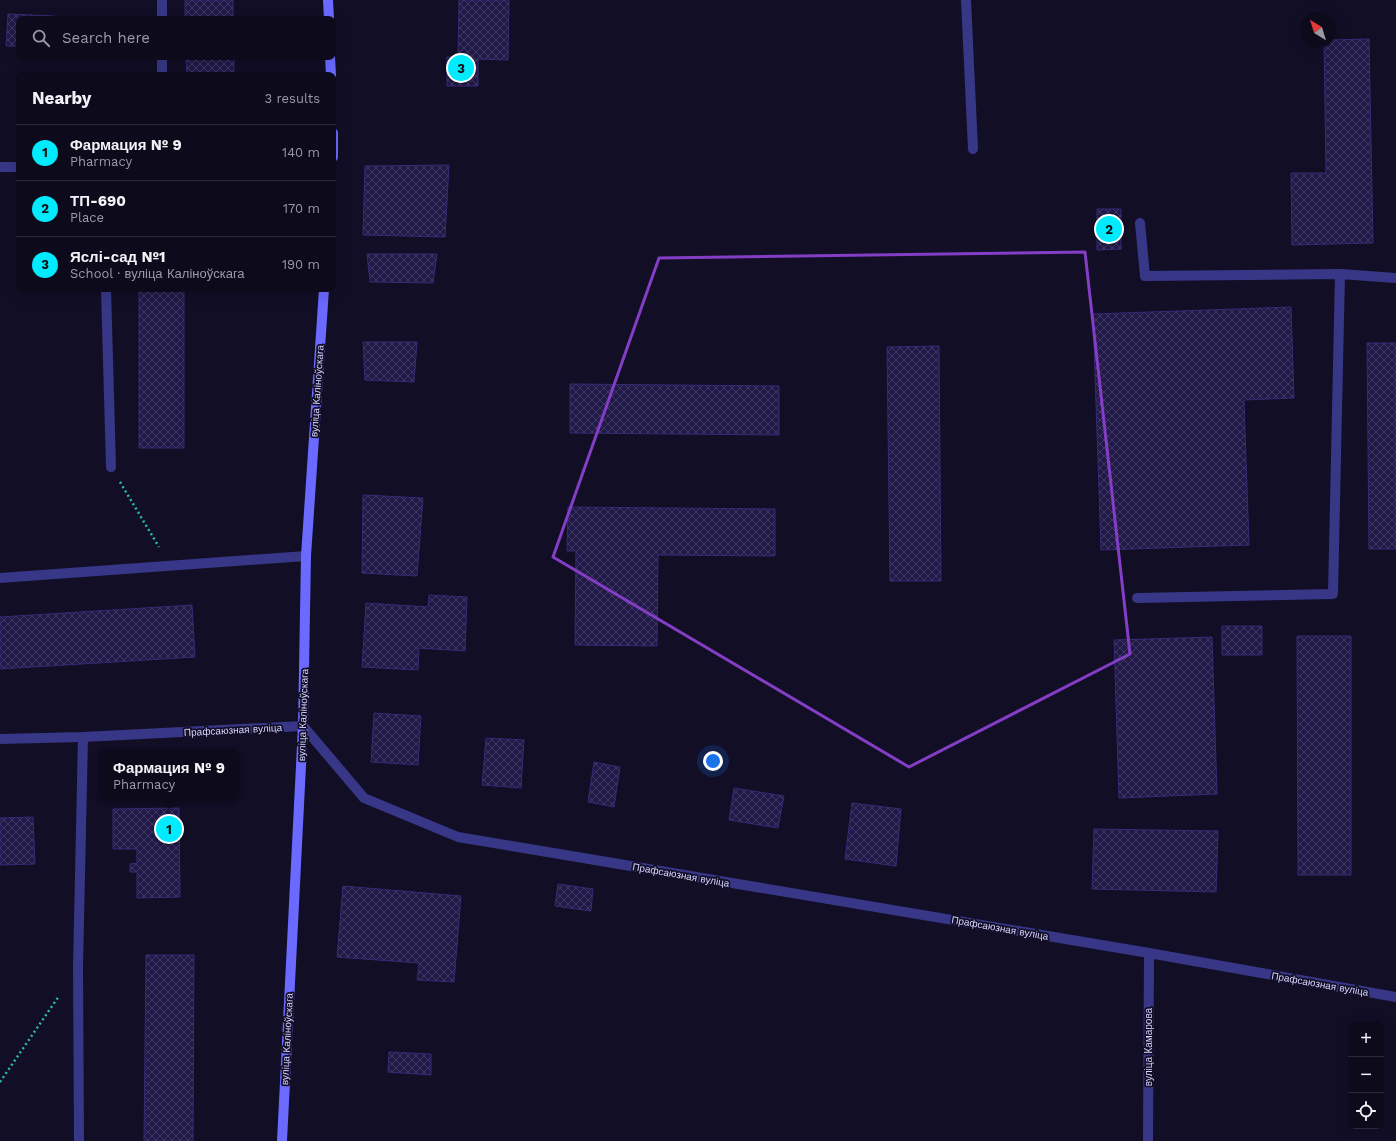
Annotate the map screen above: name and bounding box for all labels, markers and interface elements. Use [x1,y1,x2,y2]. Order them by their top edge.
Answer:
north arrow [1300,12,1336,48]
search box [16,16,336,60]
icon: search [30,27,52,49]
text: Search here [62,29,150,47]
pin: 3 [448,53,474,83]
text: Nearby [32,88,91,108]
text: 3 results [265,91,320,106]
text: Фармация № 9 [70,136,182,154]
text: 1 [42,145,48,160]
text: 140 m [282,145,320,160]
text: Pharmacy [70,154,132,169]
text: ТП-690 [70,192,126,210]
text: 2 [41,201,49,216]
text: 170 m [283,201,320,216]
text: Place [70,210,104,225]
pin: 2 [1096,214,1122,244]
text: Яслі-сад №1 [70,248,165,266]
text: 3 [41,257,49,272]
text: 190 m [282,257,320,272]
text: School · вуліца Каліноўскага [70,266,245,281]
street label: вуліца Каліноўскага [308,344,326,437]
street label: вуліца Каліноўскага [296,668,310,761]
street label: Прафсаюзная вуліца [184,722,283,738]
popup [99,749,239,801]
your location [703,751,723,771]
text: Фармация № 9 [113,759,225,777]
text: Pharmacy [113,777,175,792]
pin: 1 [156,814,182,844]
street label: Прафсаюзная вуліца [632,861,731,889]
street label: Прафсаюзная вуліца [951,914,1050,942]
street label: Прафсаюзная вуліца [1271,970,1370,998]
street label: вуліца Каліноўскага [279,992,295,1085]
street label: вуліца Камарова [1143,1007,1154,1086]
map controls [1348,1021,1384,1129]
button: + [1348,1021,1384,1057]
button: − [1348,1057,1384,1093]
button: locate [1348,1093,1384,1129]

